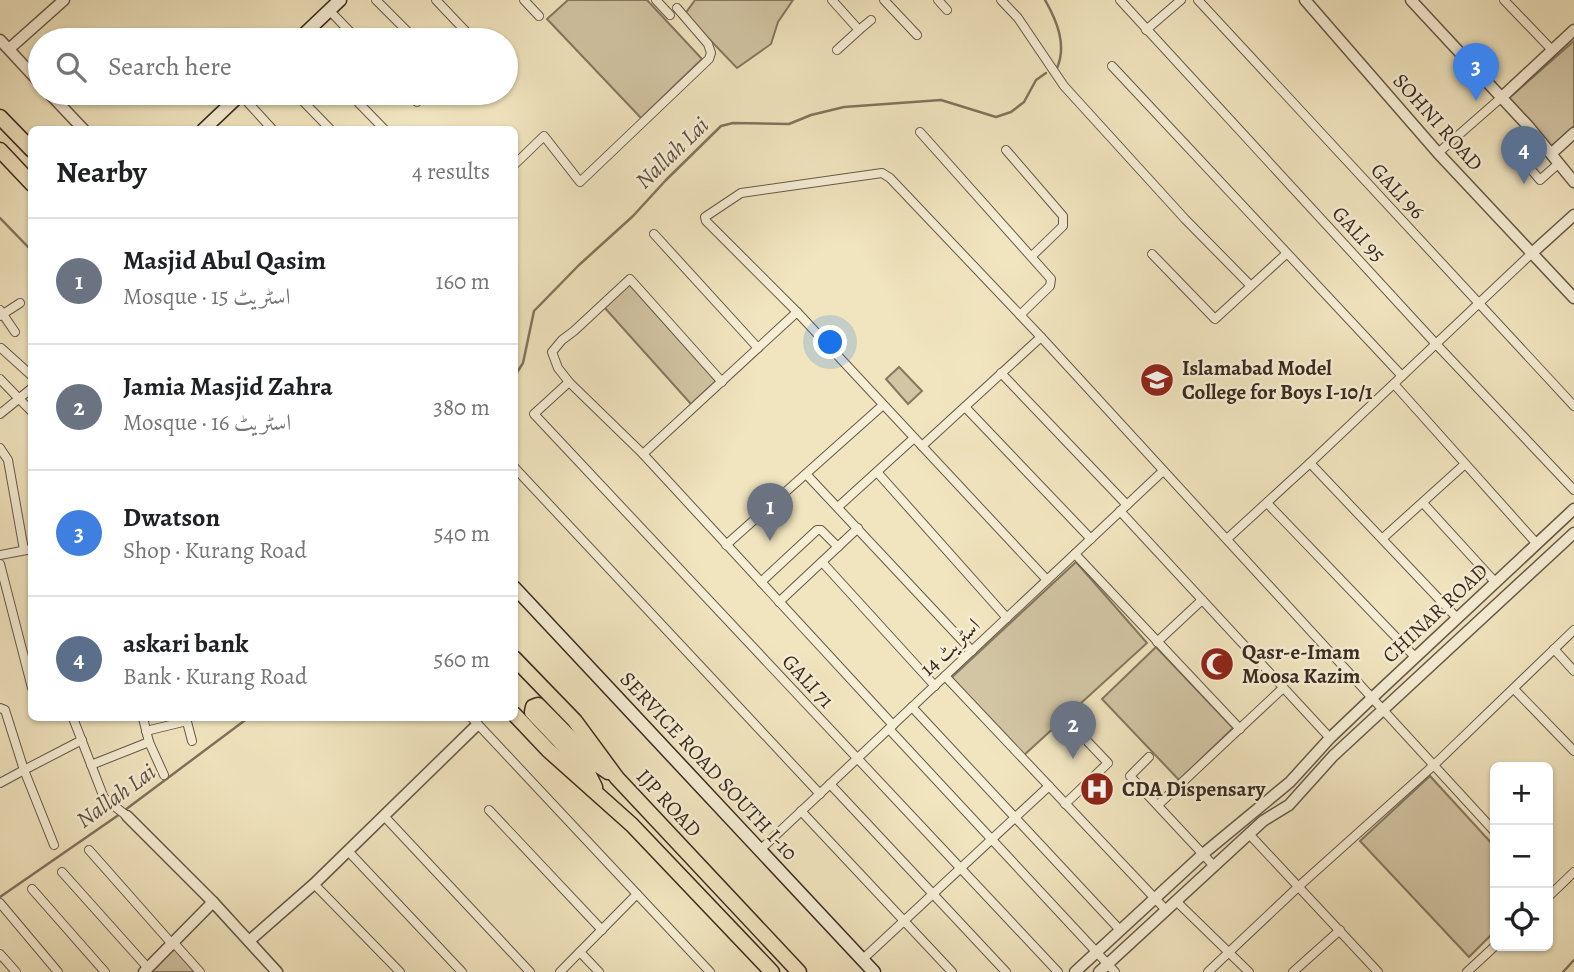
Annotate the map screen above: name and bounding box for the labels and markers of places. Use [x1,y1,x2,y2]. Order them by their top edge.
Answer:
pin: 3 [1453,43,1499,101]
pin: 4 [1501,126,1547,184]
place label: Islamabad Model College for Boys I-10/1 [1182,354,1373,406]
school or university icon: Islamabad Model College for Boys I-10/1 [1138,361,1176,399]
pin: 1 [747,483,793,541]
place label: Qasr-e-Imam Moosa Kazim [1242,638,1361,690]
mosque icon: Qasr-e-Imam Moosa Kazim [1198,645,1236,683]
pin: 2 [1050,701,1096,759]
hospital icon: CDA Dispensary [1078,770,1116,808]
place label: CDA Dispensary [1122,775,1267,803]

